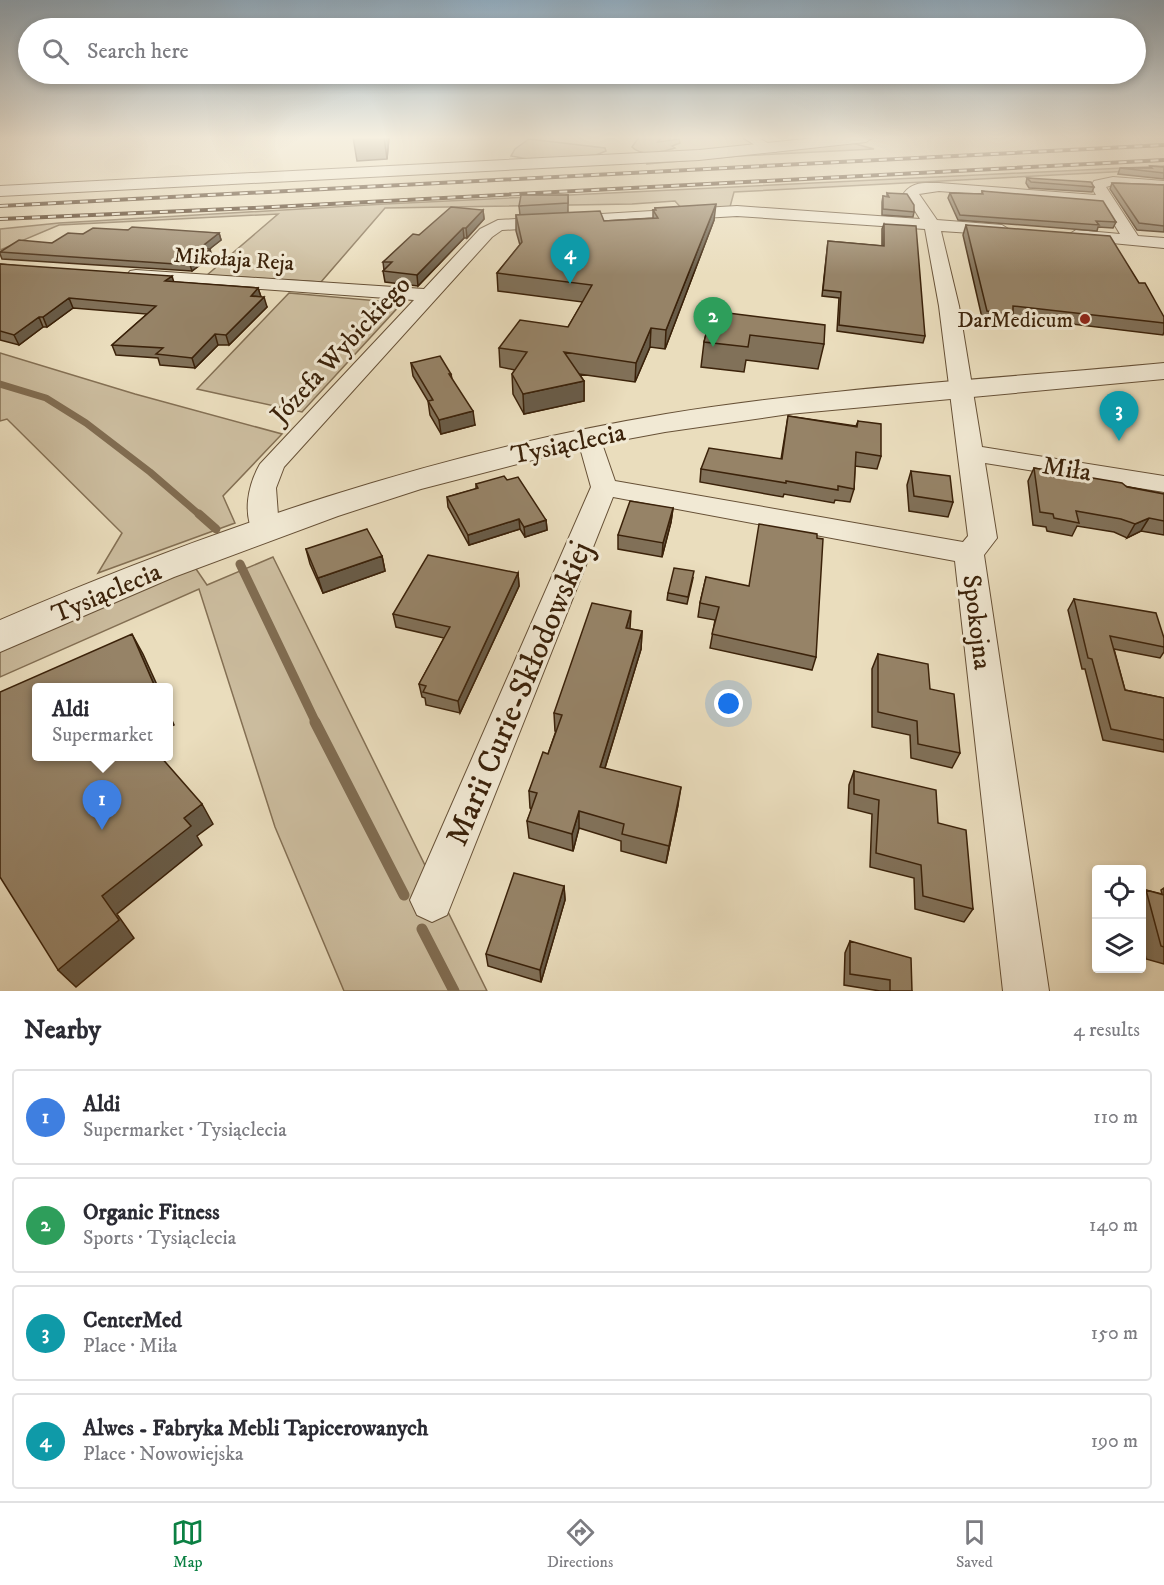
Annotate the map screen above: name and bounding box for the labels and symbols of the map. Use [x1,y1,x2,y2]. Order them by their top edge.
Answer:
pin: 4 [550,234,590,284]
street label: Mikołaja Reja [173,242,296,277]
street label: Józefa Wybickiego [263,269,418,432]
pin: 2 [694,298,732,347]
place label: DarMedicum [957,307,1073,334]
marker: DarMedicum [1078,312,1092,326]
pin: 3 [1100,392,1138,441]
street label: Tysiąclecia [508,416,628,473]
street label: Miła [1040,449,1094,490]
street label: Marii Curie-Skłodowskiej [438,536,602,852]
street label: Tysiąclecia [47,556,166,631]
street label: Spokojna [954,573,999,672]
your location [714,689,743,718]
pin: 1 [82,780,122,830]

